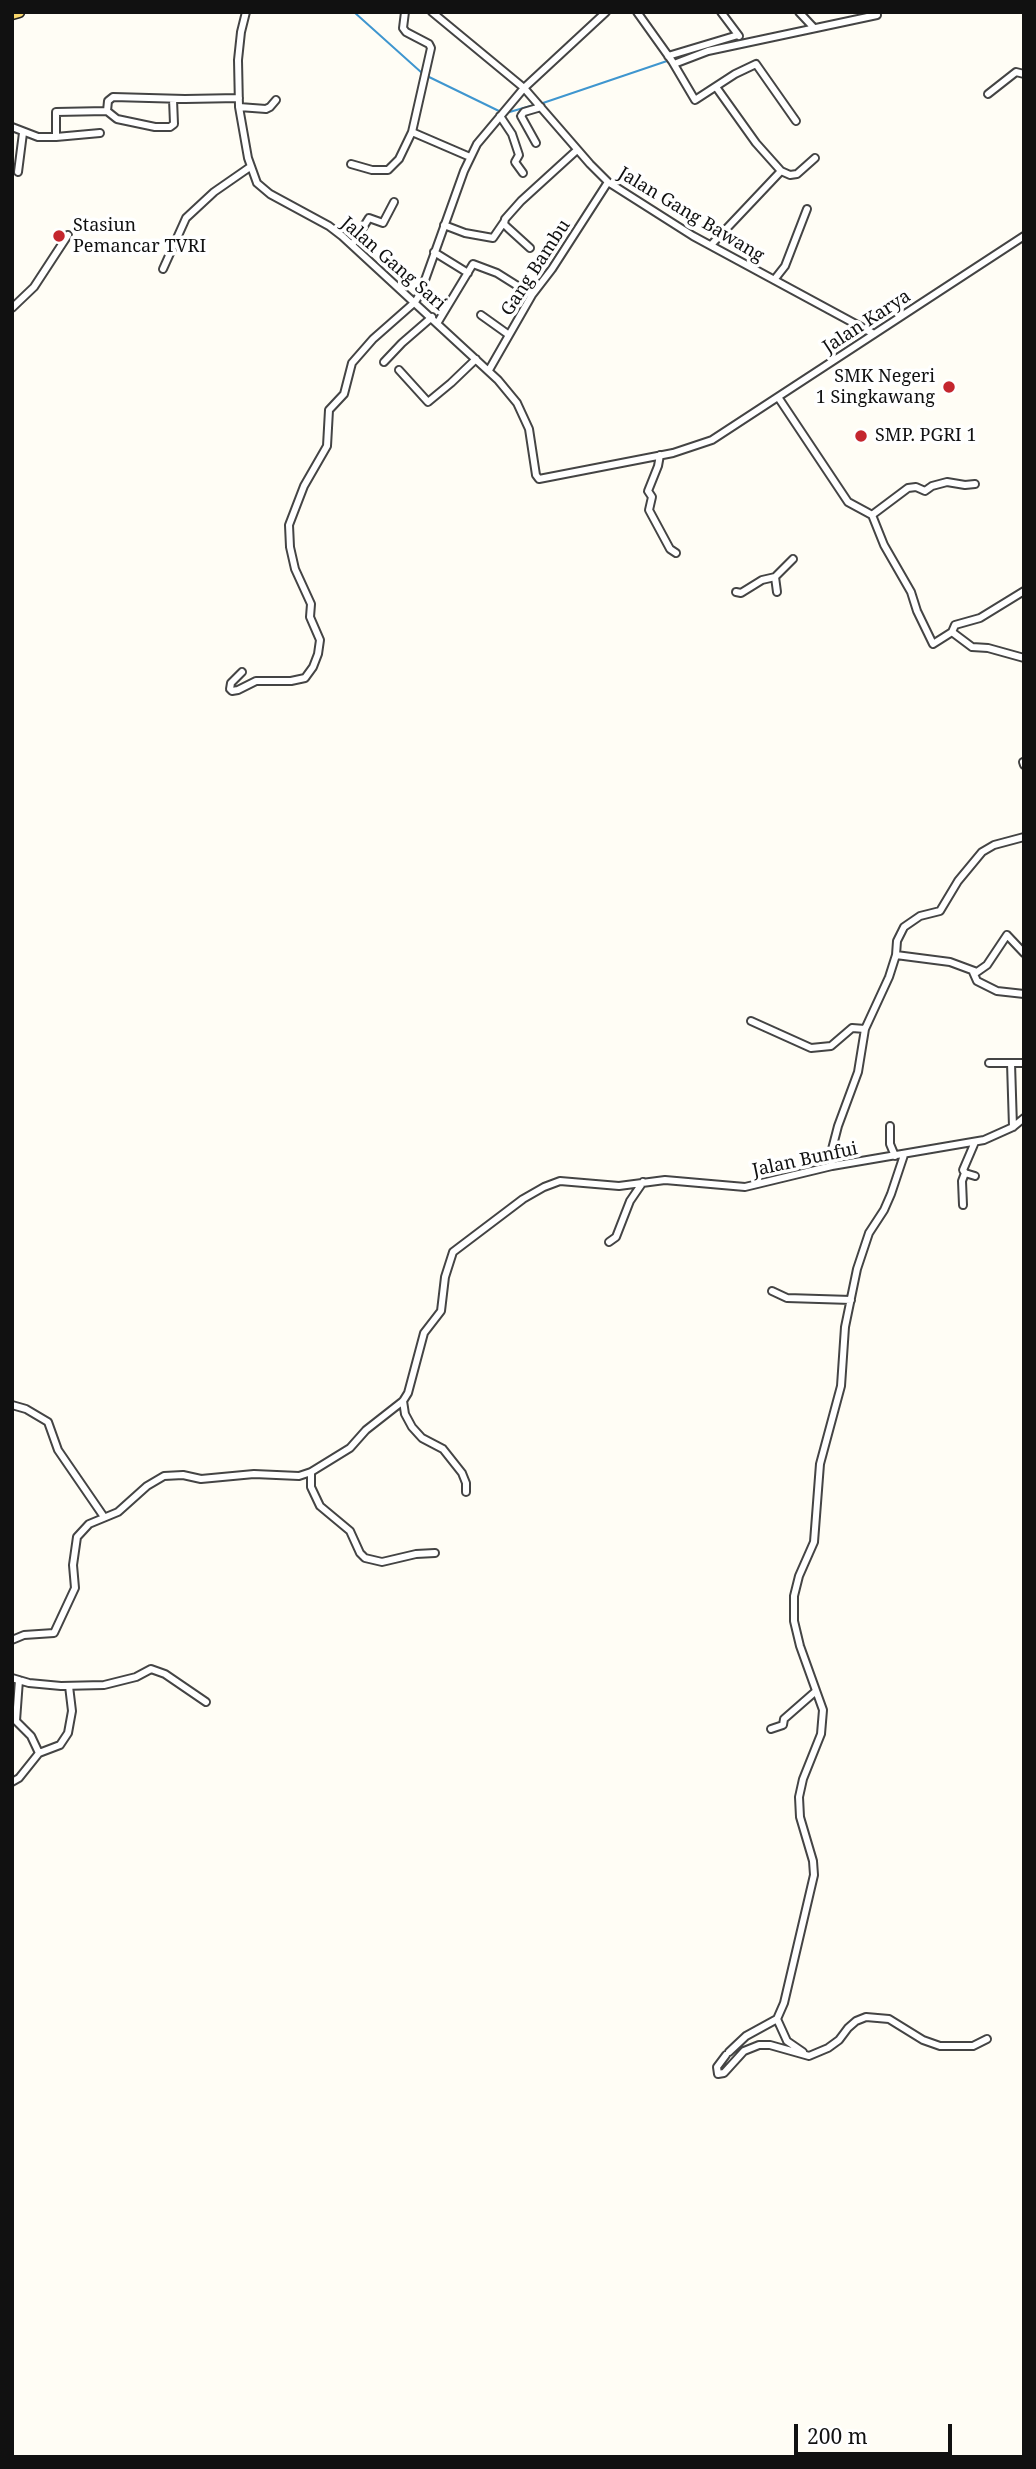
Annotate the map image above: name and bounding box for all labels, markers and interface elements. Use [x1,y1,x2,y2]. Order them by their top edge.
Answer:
street label: Jalan Gang Bawang [614,163,768,267]
street label: Jalan Gang Sari [336,213,450,315]
place label: Stasiun Pemancar TVRI [73,215,206,258]
street label: Gang Bambu [497,216,575,320]
marker: Stasiun Pemancar TVRI [51,228,67,244]
street label: Jalan Karya [819,286,915,358]
place label: SMK Negeri 1 Singkawang [816,366,935,408]
marker: SMK Negeri 1 Singkawang [941,379,957,395]
place label: SMP. PGRI 1 [875,425,976,447]
marker: SMP. PGRI 1 [853,428,869,444]
street label: Jalan Bunfui [750,1138,860,1182]
scale bar [798,2410,956,2454]
text: 200 m [807,2422,868,2450]

